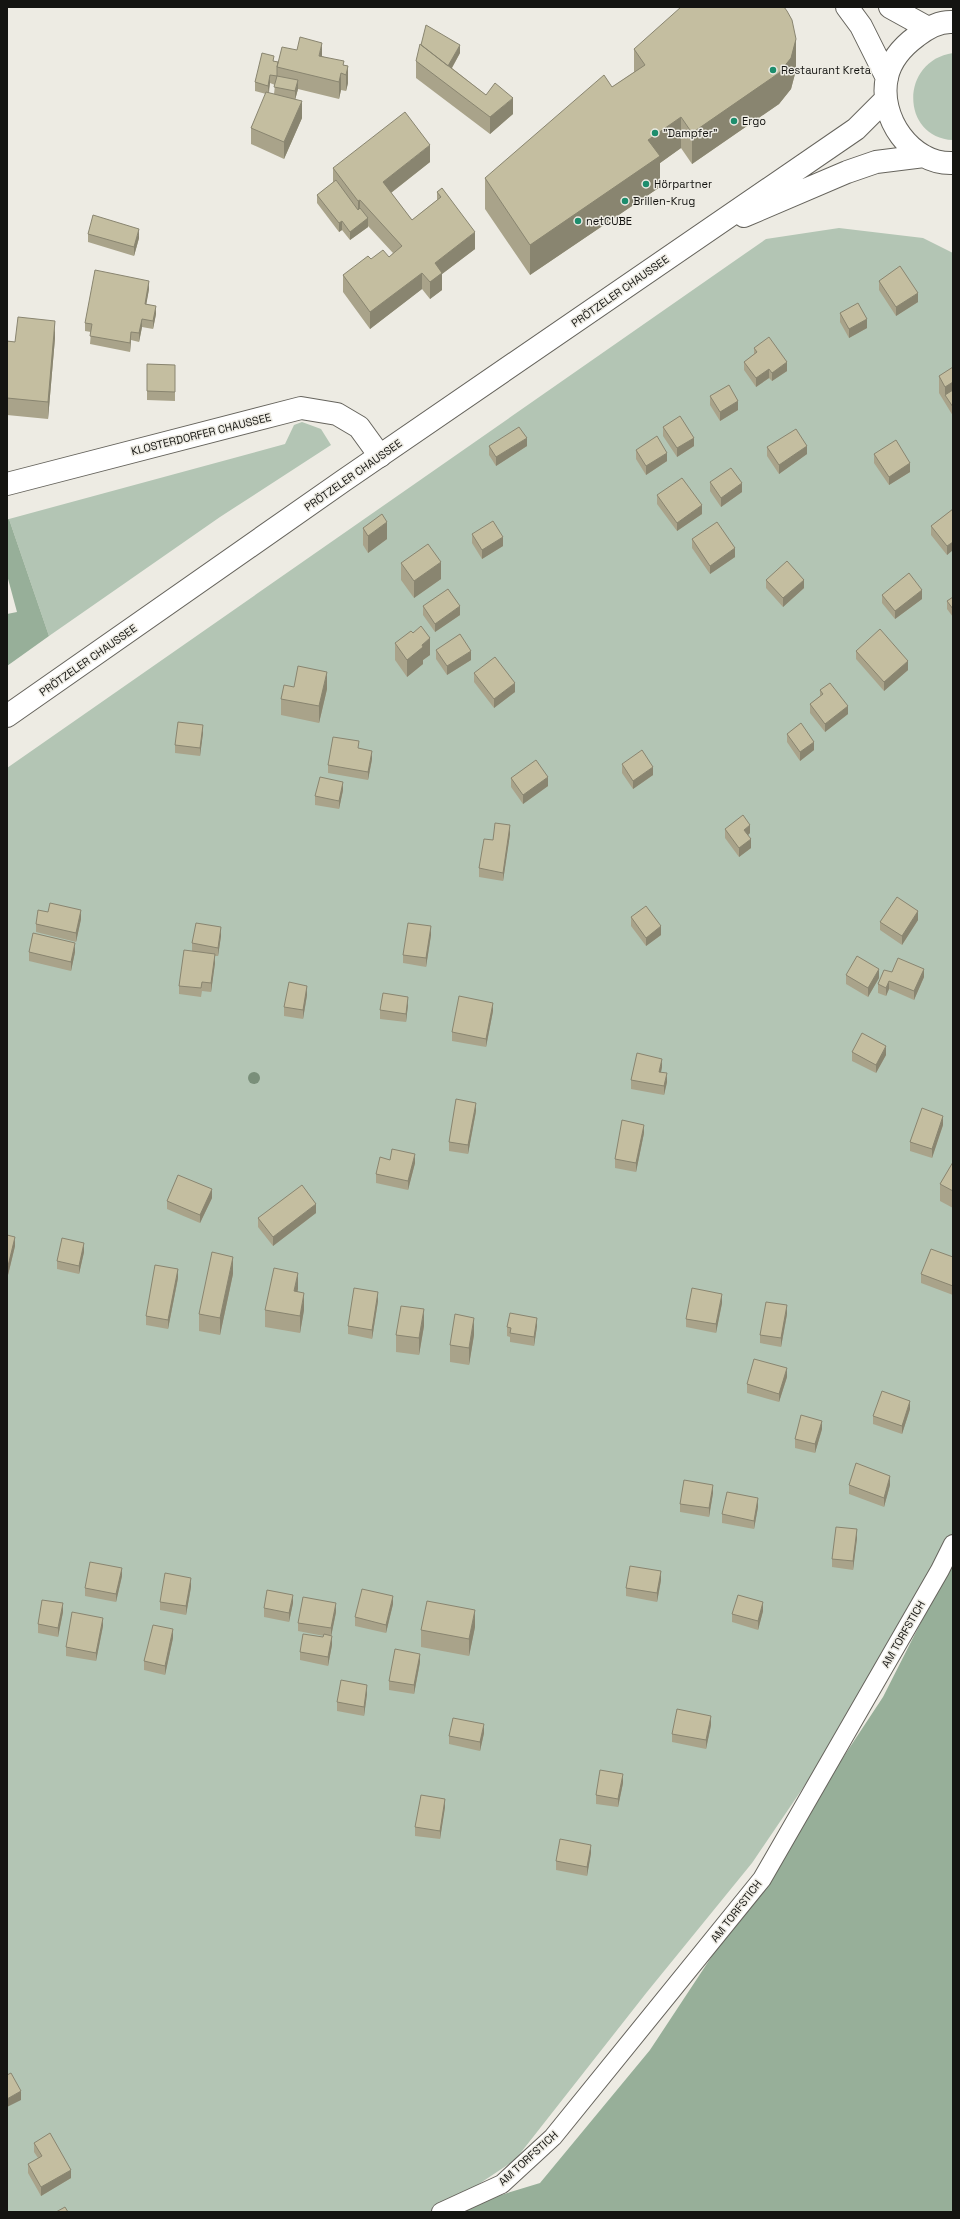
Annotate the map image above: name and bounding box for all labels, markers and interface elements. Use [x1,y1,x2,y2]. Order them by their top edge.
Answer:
place label: Restaurant Kreta [781,63,872,77]
marker: Restaurant Kreta [768,65,778,75]
place label: Ergo [742,114,766,128]
marker: Ergo [729,116,739,126]
place label: "Dampfer" [663,126,718,140]
marker: "Dampfer" [650,128,660,138]
place label: Hörpartner [654,177,712,191]
marker: Hörpartner [641,179,651,189]
place label: Brillen-Krug [633,194,695,208]
marker: Brillen-Krug [620,196,630,206]
place label: netCUBE [586,214,632,228]
marker: netCUBE [573,216,583,226]
street label: PRÖTZELER CHAUSSEE [568,251,671,330]
street label: KLOSTERDORFER CHAUSSEE [130,410,272,458]
street label: PRÖTZELER CHAUSSEE [301,435,404,514]
street label: PRÖTZELER CHAUSSEE [36,620,139,699]
street label: AM TORFSTICH [878,1598,928,1670]
street label: AM TORFSTICH [707,1877,765,1945]
street label: AM TORFSTICH [495,2128,561,2188]

